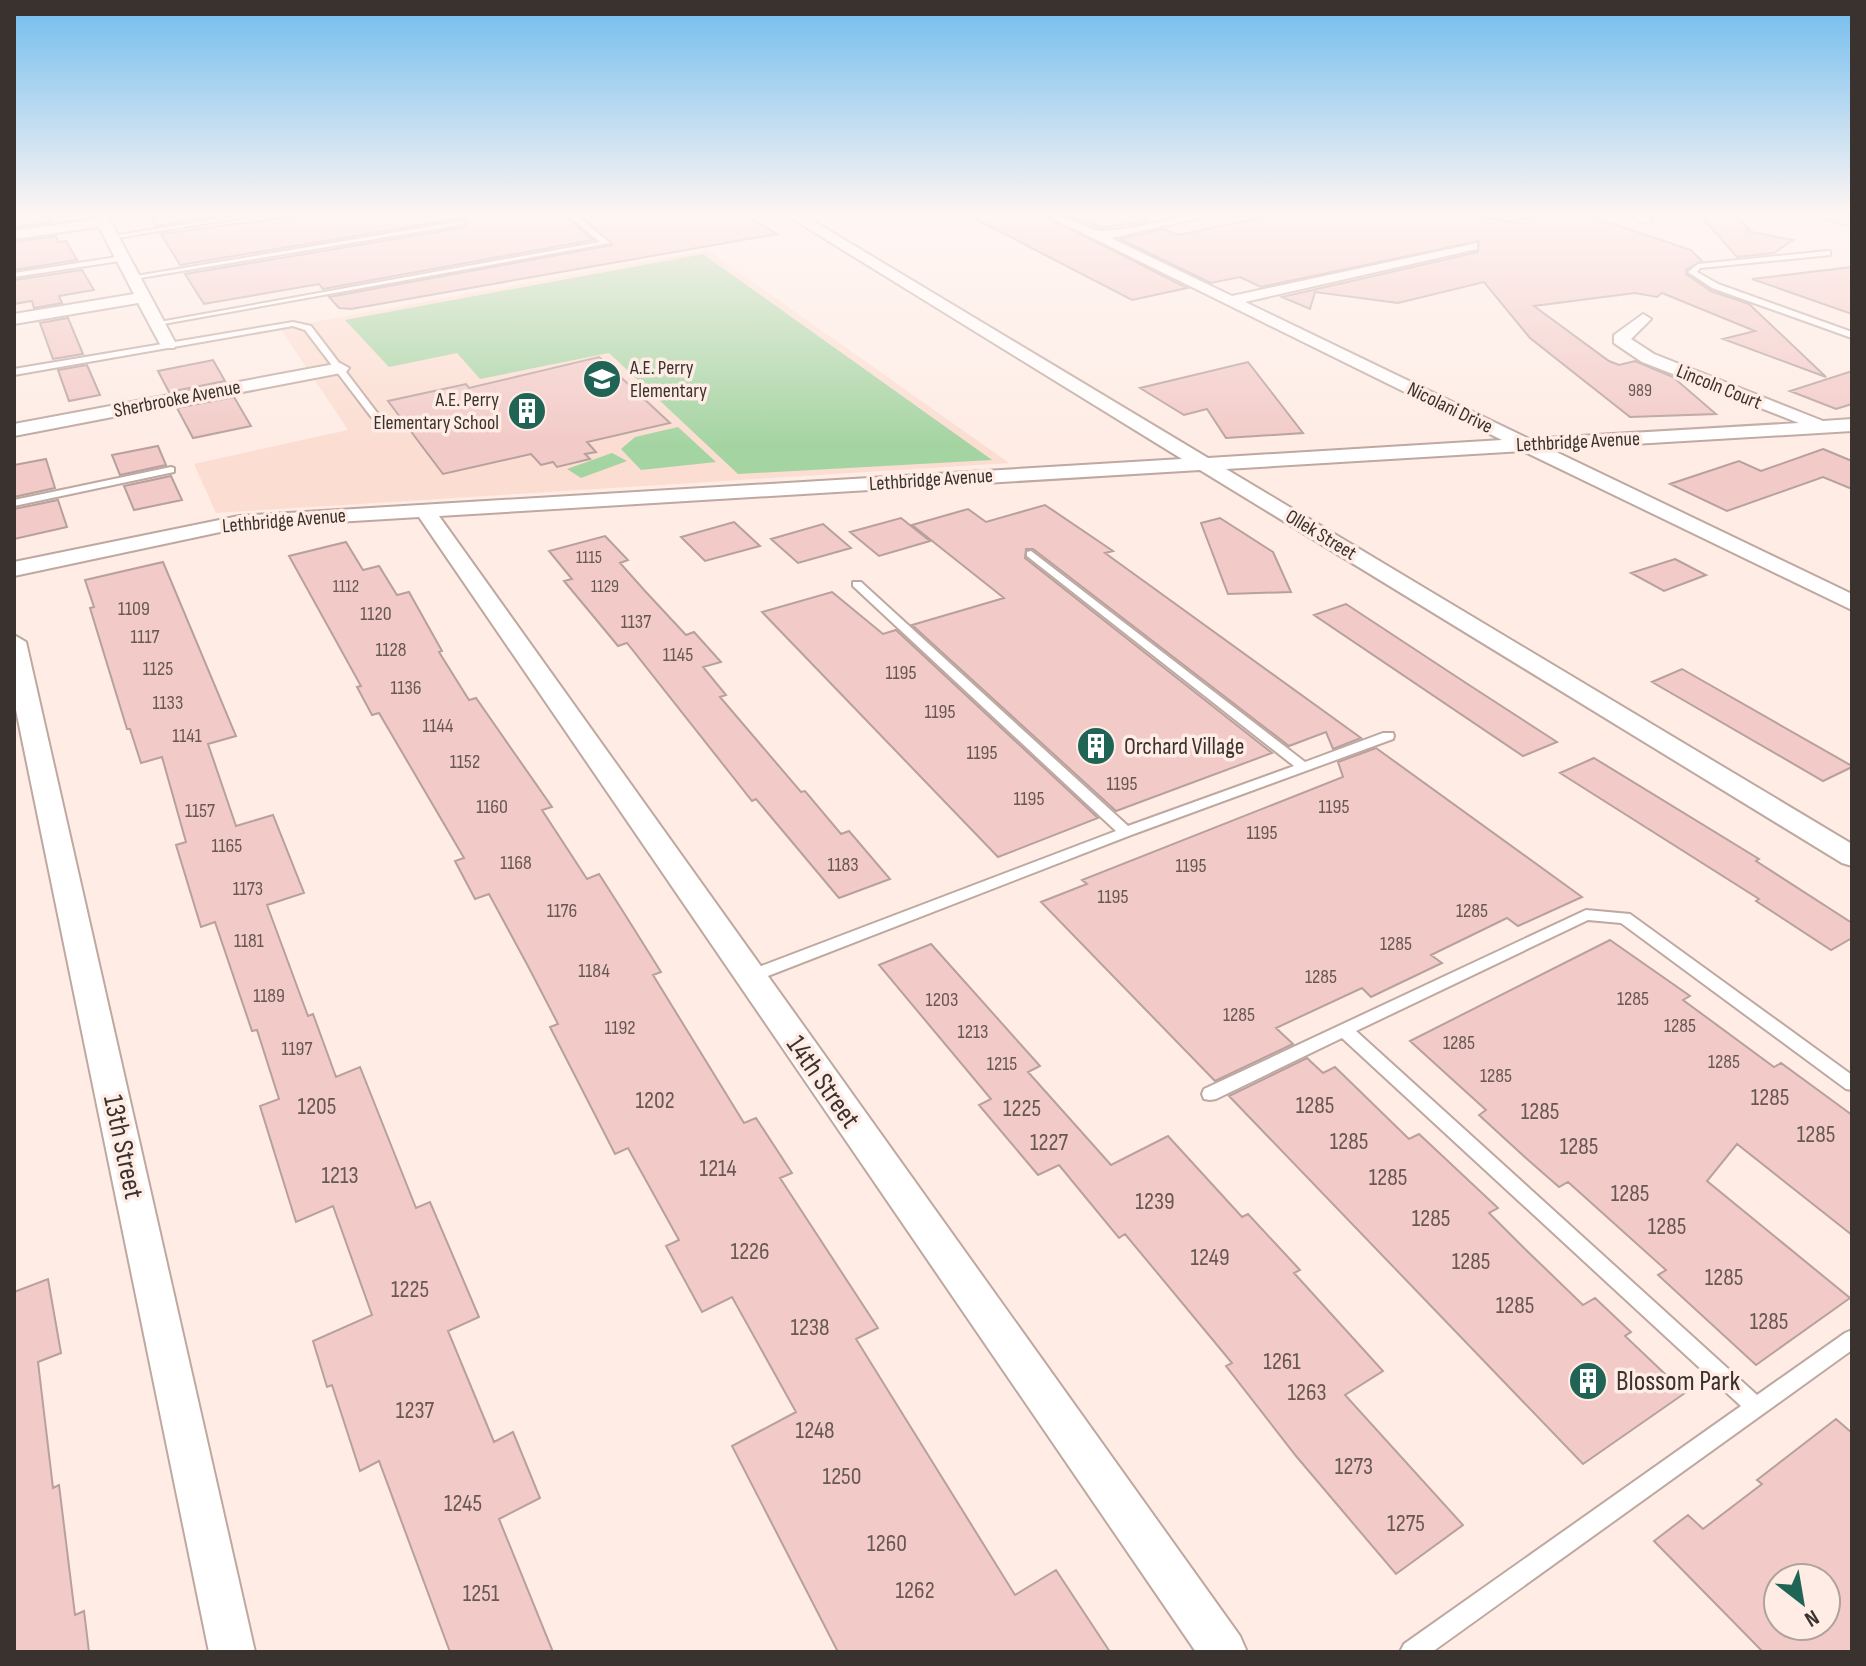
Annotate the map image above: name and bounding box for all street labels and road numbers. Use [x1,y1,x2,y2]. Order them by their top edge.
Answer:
street label: Lincoln Court [1673,359,1765,415]
street label: Sherbrooke Avenue [112,375,242,423]
street label: Nicolani Drive [1403,377,1497,439]
street label: Lethbridge Avenue [1515,427,1641,457]
street label: Lethbridge Avenue [868,464,994,496]
street label: Lethbridge Avenue [221,504,347,538]
street label: Ollek Street [1281,505,1361,565]
street label: 14th Street [779,1029,867,1135]
street label: 13th Street [96,1092,150,1202]

